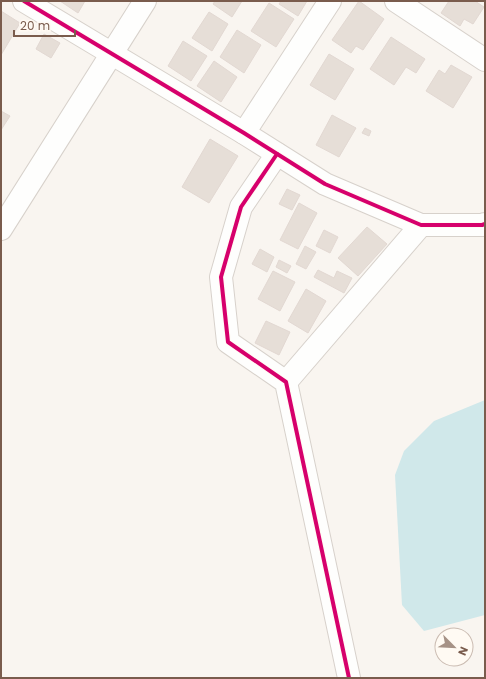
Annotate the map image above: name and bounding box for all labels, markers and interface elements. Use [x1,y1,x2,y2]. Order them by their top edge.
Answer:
scale bar [14,12,75,38]
text: 20 m [20,17,50,34]
north arrow [434,627,474,667]
text: N [454,644,472,658]

